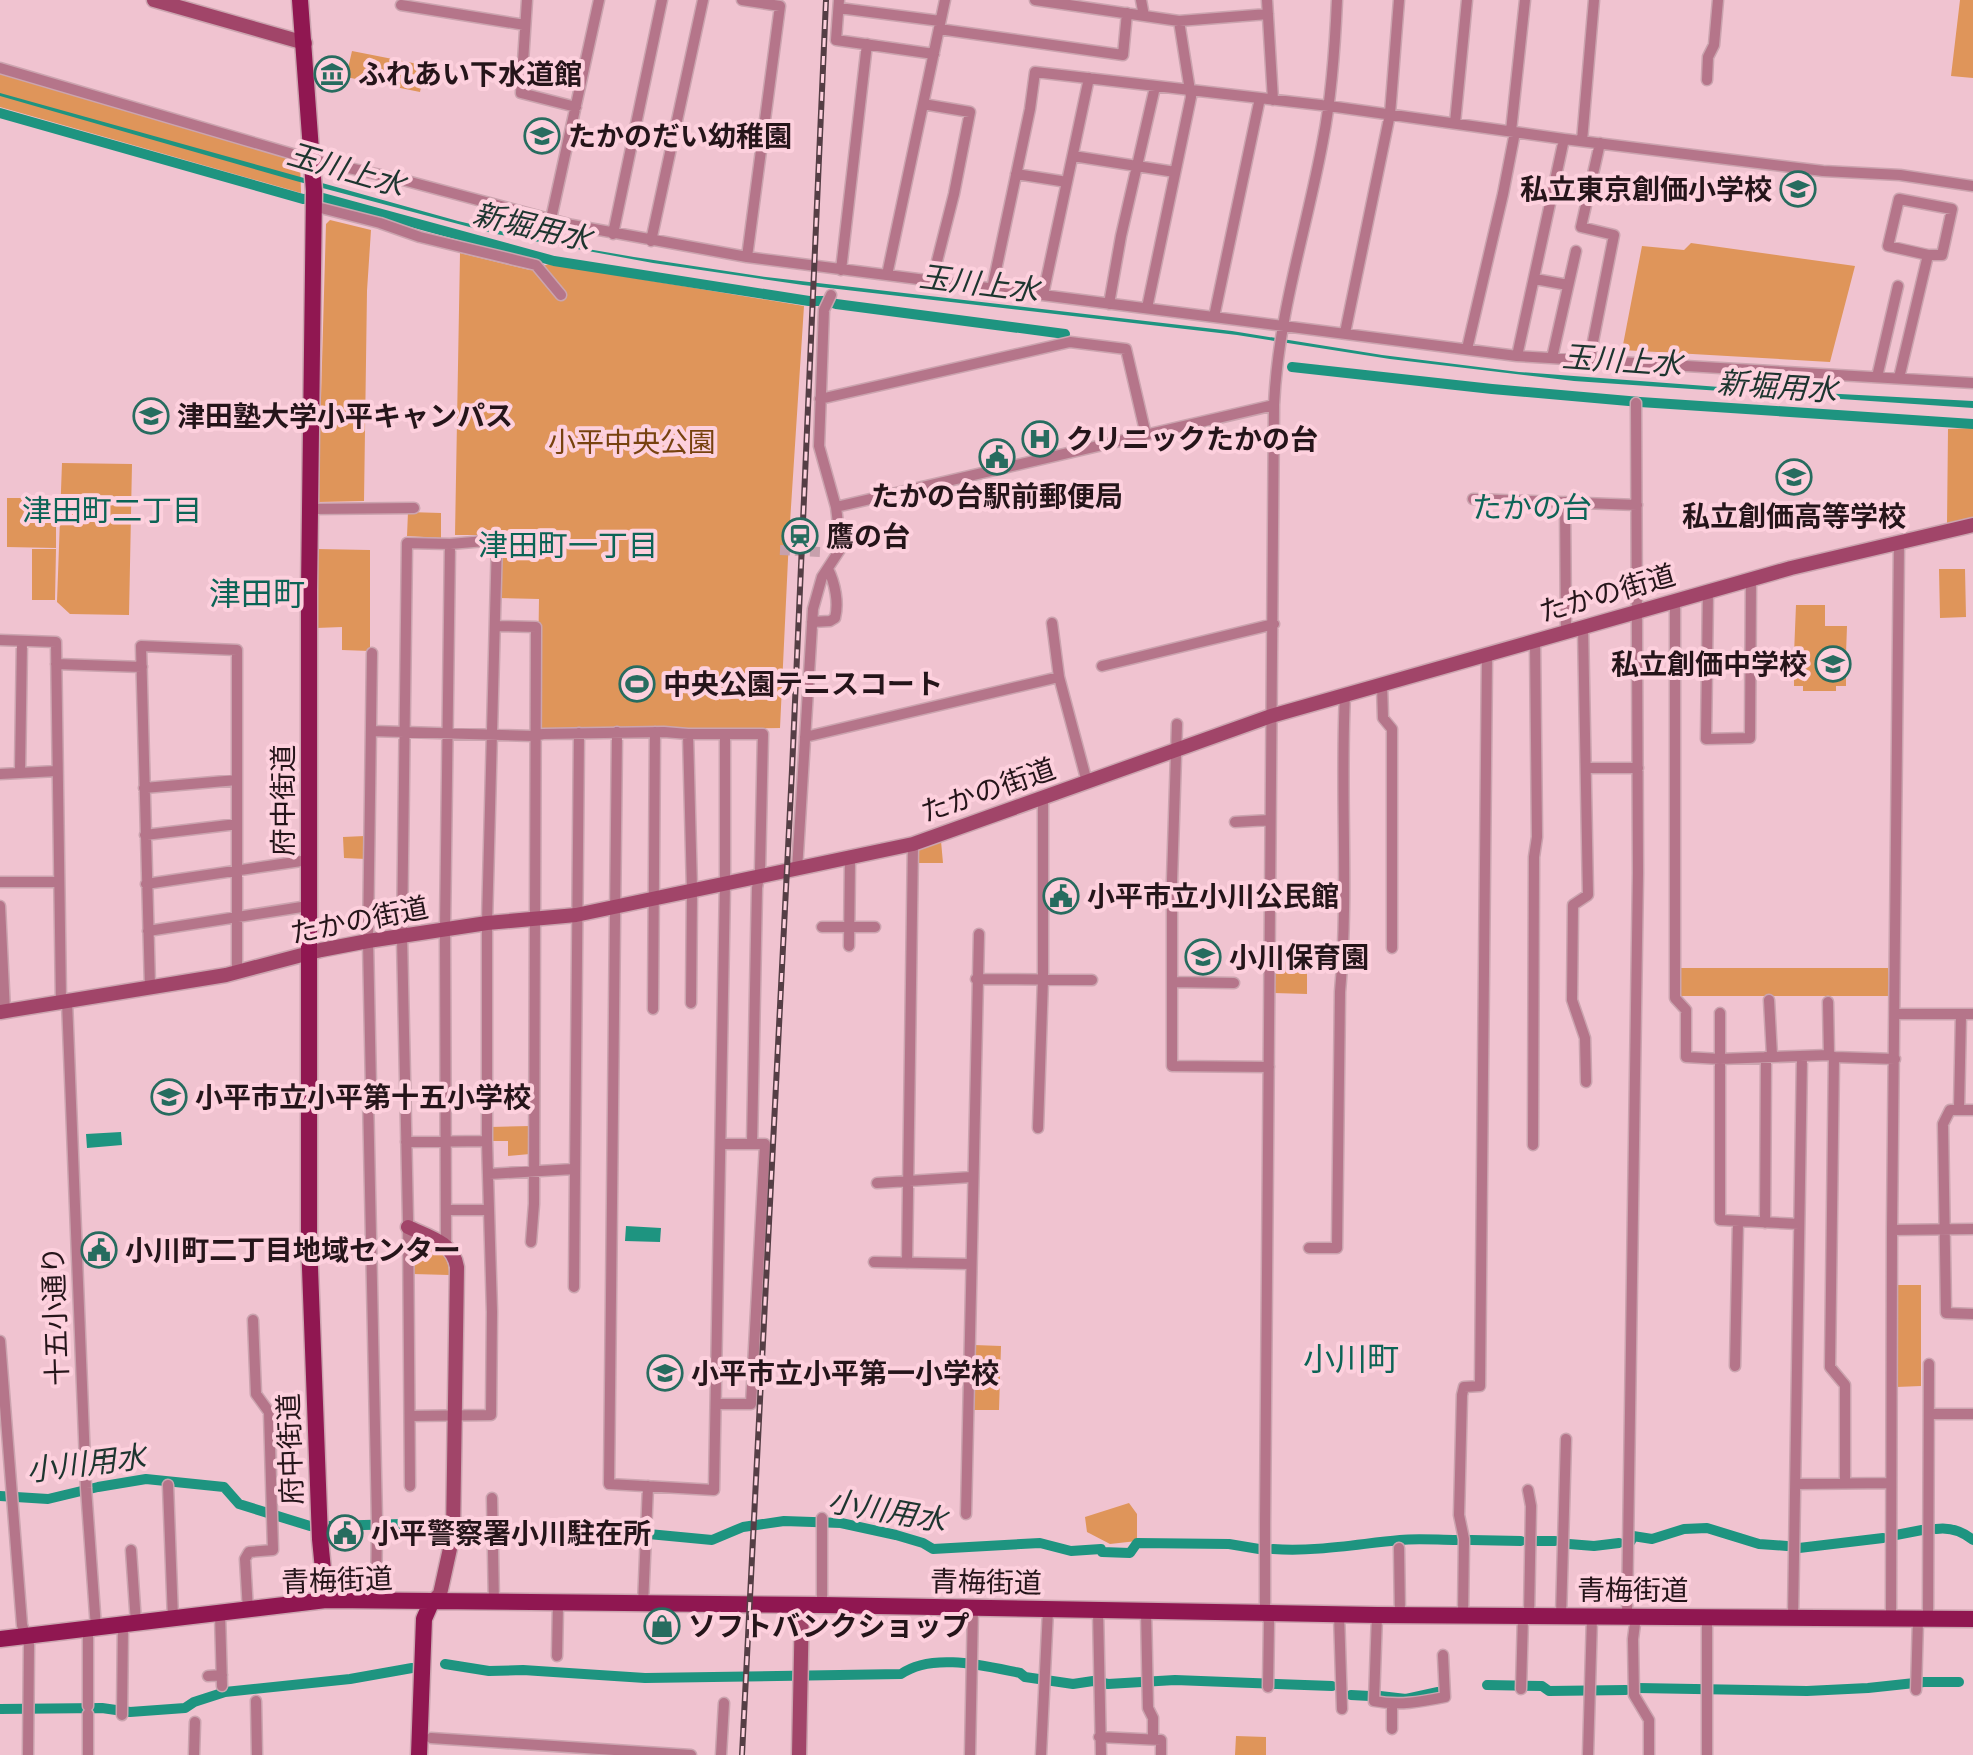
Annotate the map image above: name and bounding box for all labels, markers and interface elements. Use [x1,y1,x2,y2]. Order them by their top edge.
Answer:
place label: ふれあい下水道館 [358,52,582,95]
museum icon: ふれあい下水道館 [313,55,351,93]
place label: たかのだい幼稚園 [568,114,792,157]
school or university icon: たかのだい幼稚園 [523,117,561,155]
water label: 玉川上水 [282,130,413,209]
place label: 私立東京創価小学校 [1520,167,1772,210]
school or university icon: 私立東京創価小学校 [1779,170,1817,208]
water label: 新堀用水 [469,190,599,263]
water label: 玉川上水 [917,253,1044,314]
water label: 玉川上水 [1561,333,1687,387]
water label: 新堀用水 [1716,359,1842,413]
place label: 津田塾大学小平キャンパス [177,394,513,437]
school or university icon: 津田塾大学小平キャンパス [132,397,170,435]
place label: クリニックたかの台 [1066,417,1318,460]
park label: 小平中央公園 [548,420,716,463]
hospital icon: クリニックたかの台 [1021,420,1059,458]
public building icon: たかの台駅前郵便局 [978,438,1016,476]
school or university icon: 私立創価高等学校 [1775,458,1813,496]
place label: たかの台駅前郵便局 [871,474,1123,517]
district label: たかの台 [1472,484,1592,530]
district label: 津田町二丁目 [22,487,202,533]
place label: 私立創価高等学校 [1682,494,1906,537]
place label: 鷹の台 [826,514,910,557]
station icon: 鷹の台 [781,517,819,555]
district label: 津田町一丁目 [478,522,658,568]
street label: たかの街道 [1534,553,1680,632]
district label: 津田町 [209,569,305,617]
place label: 私立創価中学校 [1611,642,1807,685]
school or university icon: 私立創価中学校 [1814,645,1852,683]
place label: 中央公園テニスコート [663,662,943,705]
sports icon: 中央公園テニスコート [618,665,656,703]
street label: 府中街道 [261,744,304,856]
street label: たかの街道 [915,746,1061,833]
place label: 小平市立小川公民館 [1087,874,1339,917]
public building icon: 小平市立小川公民館 [1042,877,1080,915]
street label: たかの街道 [286,885,432,954]
place label: 小川保育園 [1229,935,1369,978]
school or university icon: 小川保育園 [1184,938,1222,976]
place label: 小平市立小平第十五小学校 [195,1075,531,1118]
school or university icon: 小平市立小平第十五小学校 [150,1078,188,1116]
place label: 小川町二丁目地域センター [125,1228,461,1271]
public building icon: 小川町二丁目地域センター [80,1231,118,1269]
street label: 十五小通り [31,1245,78,1387]
district label: 小川町 [1303,1334,1399,1382]
place label: 小平市立小平第一小学校 [691,1351,999,1394]
school or university icon: 小平市立小平第一小学校 [646,1354,684,1392]
street label: 府中街道 [266,1392,313,1506]
water label: 小川用水 [24,1433,151,1493]
water label: 小川用水 [824,1477,953,1544]
place label: 小平警察署小川駐在所 [371,1511,651,1554]
public building icon: 小平警察署小川駐在所 [326,1514,364,1552]
street label: 青梅街道 [280,1556,394,1603]
street label: 青梅街道 [930,1559,1042,1604]
street label: 青梅街道 [1577,1568,1689,1611]
place label: ソフトバンクショップ [688,1604,969,1647]
shop icon: ソフトバンクショップ [643,1607,681,1645]

